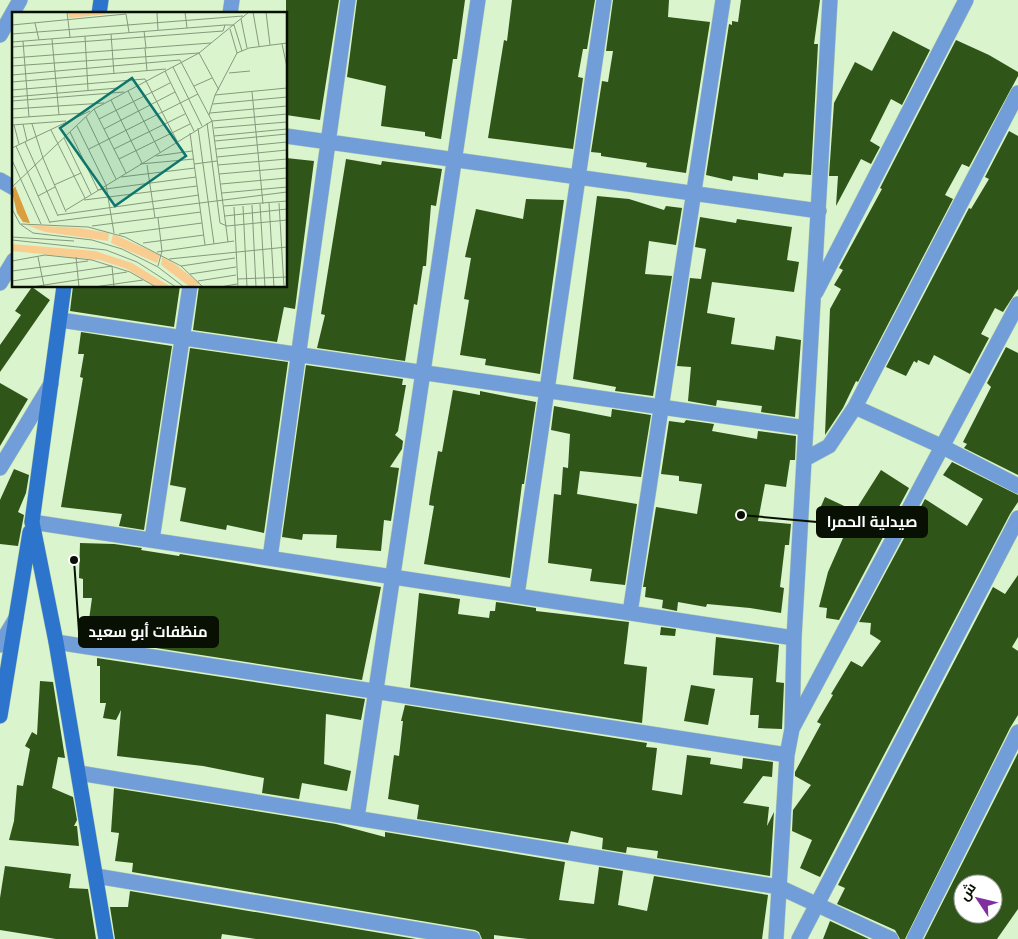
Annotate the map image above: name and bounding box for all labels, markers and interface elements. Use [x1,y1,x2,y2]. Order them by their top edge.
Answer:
inset map [12,12,288,288]
callout: صيدلية الحمرا [817,507,927,537]
text: صيدلية الحمرا [827,512,917,531]
callout: منظفات أبو سعيد [79,617,218,647]
text: منظفات أبو سعيد [88,622,208,641]
north arrow [953,874,1003,924]
text: ش [955,879,980,904]

